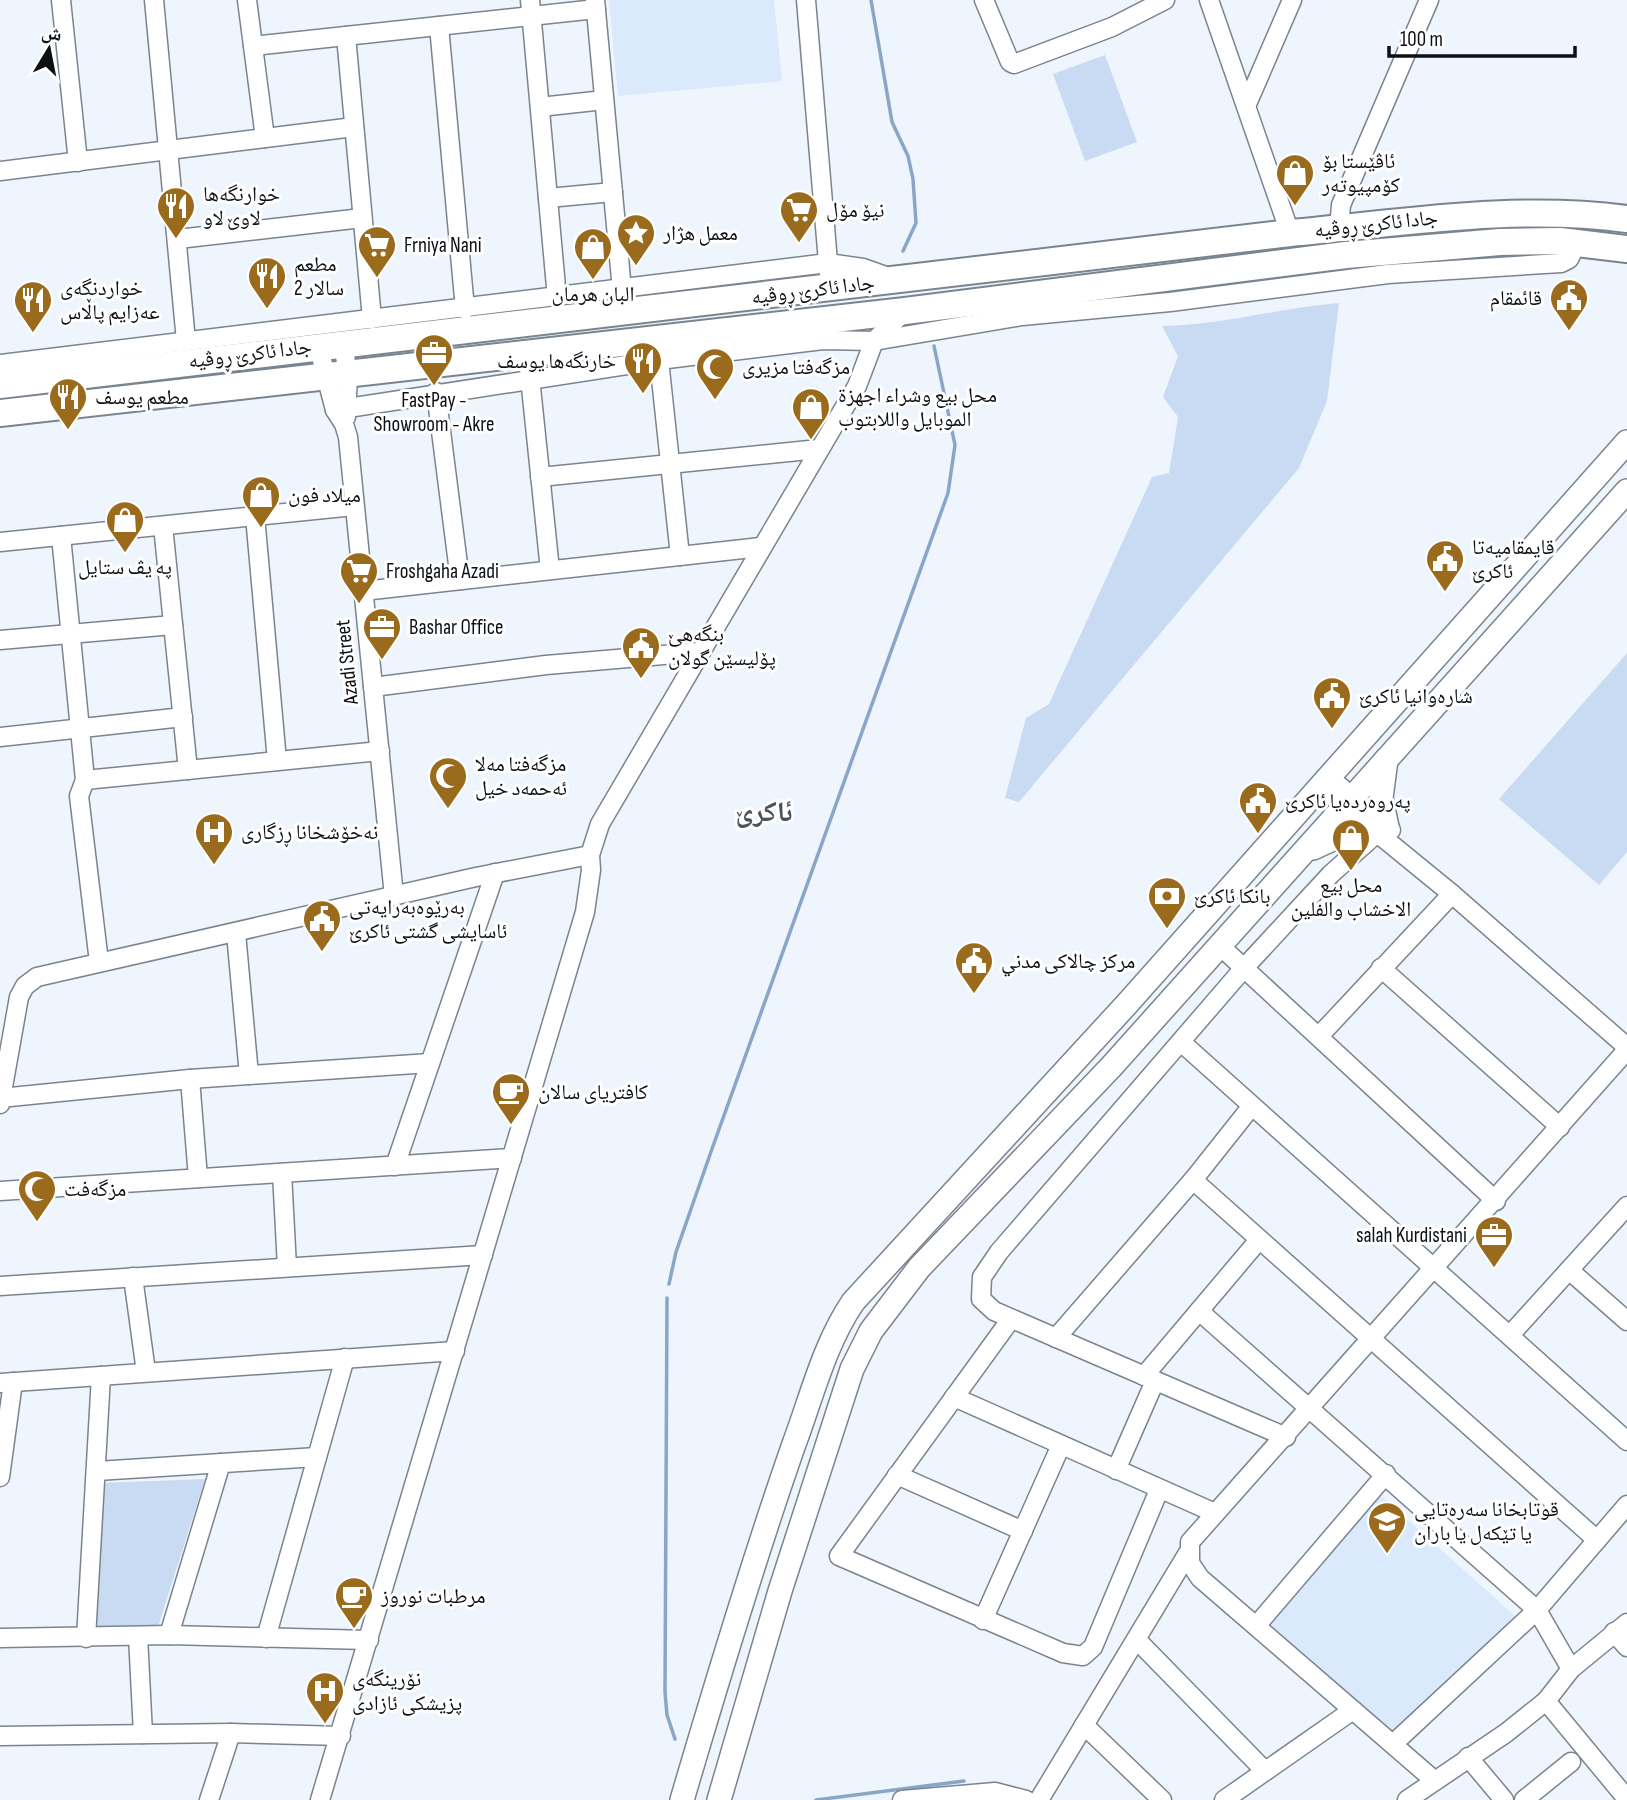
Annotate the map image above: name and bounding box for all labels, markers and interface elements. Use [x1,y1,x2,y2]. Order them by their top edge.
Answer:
north arrow [14,14,84,84]
scale bar [1389,14,1574,58]
text: ش [40,21,64,47]
text: 100 m [1400,27,1443,52]
place label: ئاڤێستا بۆ کۆمپیوتەر [1321,149,1400,198]
shop icon: ئاڤێستا بۆ کۆمپیوتەر [1274,152,1316,207]
place label: خوارنگەھا لاوێ لاو [203,182,280,231]
restaurant icon: خوارنگەھا لاوێ لاو [155,185,197,240]
supermarket icon: نیۆ مۆل [778,189,820,244]
place label: نیۆ مۆل [826,198,884,223]
street label: جادا ئاکرێ ڕوڤیە [1313,205,1439,246]
place icon: معمل هژار [615,212,657,267]
place label: معمل هژار [662,221,738,246]
supermarket icon: Frniya Nani [356,224,398,279]
shop icon: البان هرمان [572,226,614,281]
place label: Frniya Nani [404,233,482,258]
place label: مطعم سالار 2 [294,252,344,301]
restaurant icon: مطعم سالار 2 [246,255,288,310]
street label: جادا ئاکرێ ڕوڤیە [750,270,877,313]
place label: خواردنگەی عەزایم پاڵاس [60,276,160,326]
public building icon: قائمقام [1548,277,1590,332]
restaurant icon: خواردنگەی عەزایم پاڵاس [12,279,54,334]
place label: البان هرمان [552,282,634,307]
place label: قائمقام [1490,286,1542,312]
office icon: FastPay - Showroom - Akre [413,332,455,387]
street label: جادا ئاکرێ ڕوڤیە [187,334,314,377]
restaurant icon: خارنگەها یوسف [622,340,664,395]
mosque icon: مزگەفتا مزیری [694,346,736,401]
place label: خارنگەها یوسف [497,349,616,374]
place label: مزگەفتا مزیری [742,355,850,380]
restaurant icon: مطعم يوسف [47,376,89,431]
place label: محل بيع وشراء اجهزة الموبايل واللابتوب [838,383,997,432]
place label: مطعم يوسف [95,385,189,411]
shop icon: محل بيع وشراء اجهزة الموبايل واللابتوب [790,386,832,441]
place label: FastPay - Showroom - Akre [374,388,494,437]
shop icon: ميلاد فون [240,474,282,529]
place label: ميلاد فون [288,483,361,508]
shop icon: په يڤ ستايل [104,499,146,554]
place label: قایمقامیەتا ئاکرێ [1472,535,1555,584]
public building icon: قایمقامیەتا ئاکرێ [1424,538,1466,593]
supermarket icon: Froshgaha Azadi [338,550,380,605]
place label: په يڤ ستايل [78,555,172,580]
place label: Froshgaha Azadi [386,559,499,584]
office icon: Bashar Office [361,606,403,661]
place label: Bashar Office [409,615,504,640]
street label: Azadi Street [330,618,364,707]
place label: بنگە‌ھێ پۆلیسێن گولان [668,622,776,671]
public building icon: بنگە‌ھێ پۆلیسێن گولان [620,625,662,680]
public building icon: شارەوانیا ئاکرێ [1311,675,1353,730]
place label: شارەوانیا ئاکرێ [1359,684,1473,709]
place label: مزگەفتا مەلا ئەحمەد خیل [475,752,567,801]
mosque icon: مزگەفتا مەلا ئەحمەد خیل [427,755,469,810]
public building icon: پەروەردەیا ئاكرێ [1237,780,1279,835]
place label: پەروەردەیا ئاكرێ [1285,789,1411,814]
district label: ئاکرێ [735,796,793,829]
hospital icon: نەخۆشخانا ڕزگاری [193,811,235,866]
shop icon: محل بيع الاخشاب والفلين [1330,817,1372,872]
place label: نەخۆشخانا ڕزگاری [241,820,378,848]
place label: محل بيع الاخشاب والفلين [1291,873,1411,922]
bank icon: بانکا ئاکرێ [1146,875,1188,930]
place label: بانکا ئاکرێ [1194,884,1270,909]
place label: بەرێوەبەرایەتی ئاسایشی گشتی ئاکرێ [349,895,507,944]
public building icon: بەرێوەبەرایەتی ئاسایشی گشتی ئاکرێ [301,898,343,953]
public building icon: مركز چالاکى مدني [953,940,995,995]
place label: مركز چالاکى مدني [1001,949,1135,977]
cafe icon: کافتریای سالان [490,1071,532,1126]
place label: کافتریای سالان [538,1080,648,1105]
mosque icon: مزگەفت [16,1168,58,1223]
place label: مزگەفت [64,1177,126,1202]
office icon: salah Kurdistani [1473,1214,1515,1269]
place label: salah Kurdistani [1356,1223,1467,1248]
place label: قوتابخانا سەرەتایی یا تێکەل یا باران [1414,1497,1559,1546]
school or university icon: قوتابخانا سەرەتایی یا تێکەل یا باران [1366,1500,1408,1555]
cafe icon: مرطبات نوروز [333,1575,375,1630]
place label: مرطبات نوروز [380,1584,486,1609]
place label: نۆرینگەی پزیشکی ئازادی [352,1667,462,1716]
hospital icon: نۆرینگەی پزیشکی ئازادی [304,1670,346,1725]

